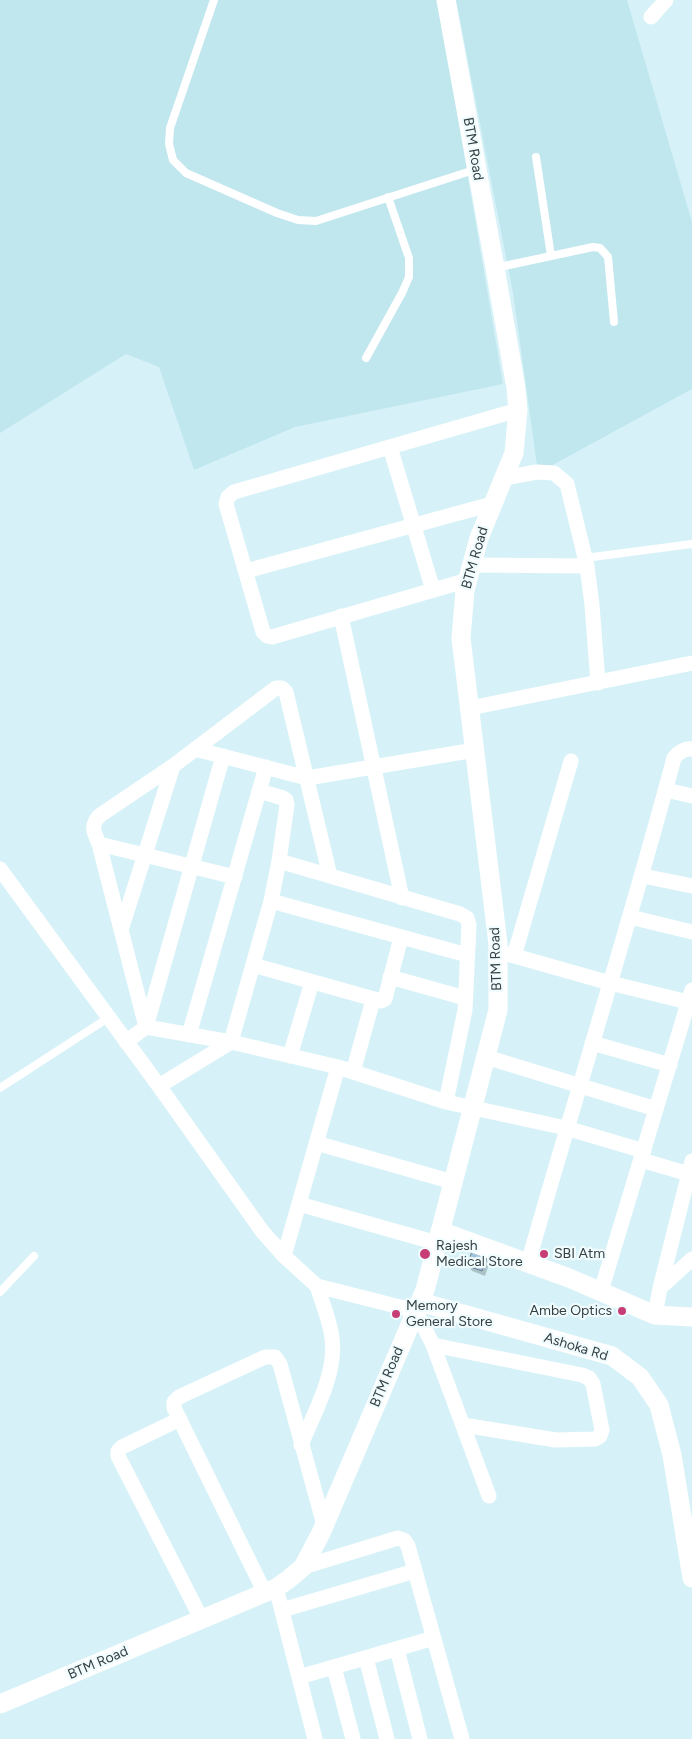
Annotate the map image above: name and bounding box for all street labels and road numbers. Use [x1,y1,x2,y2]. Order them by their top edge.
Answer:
street label: BTM Road [459,116,487,182]
street label: BTM Road [458,525,492,591]
street label: BTM Road [486,927,506,991]
street label: Ashoka Rd [542,1329,610,1365]
street label: BTM Road [367,1344,407,1410]
street label: BTM Road [65,1643,131,1683]

